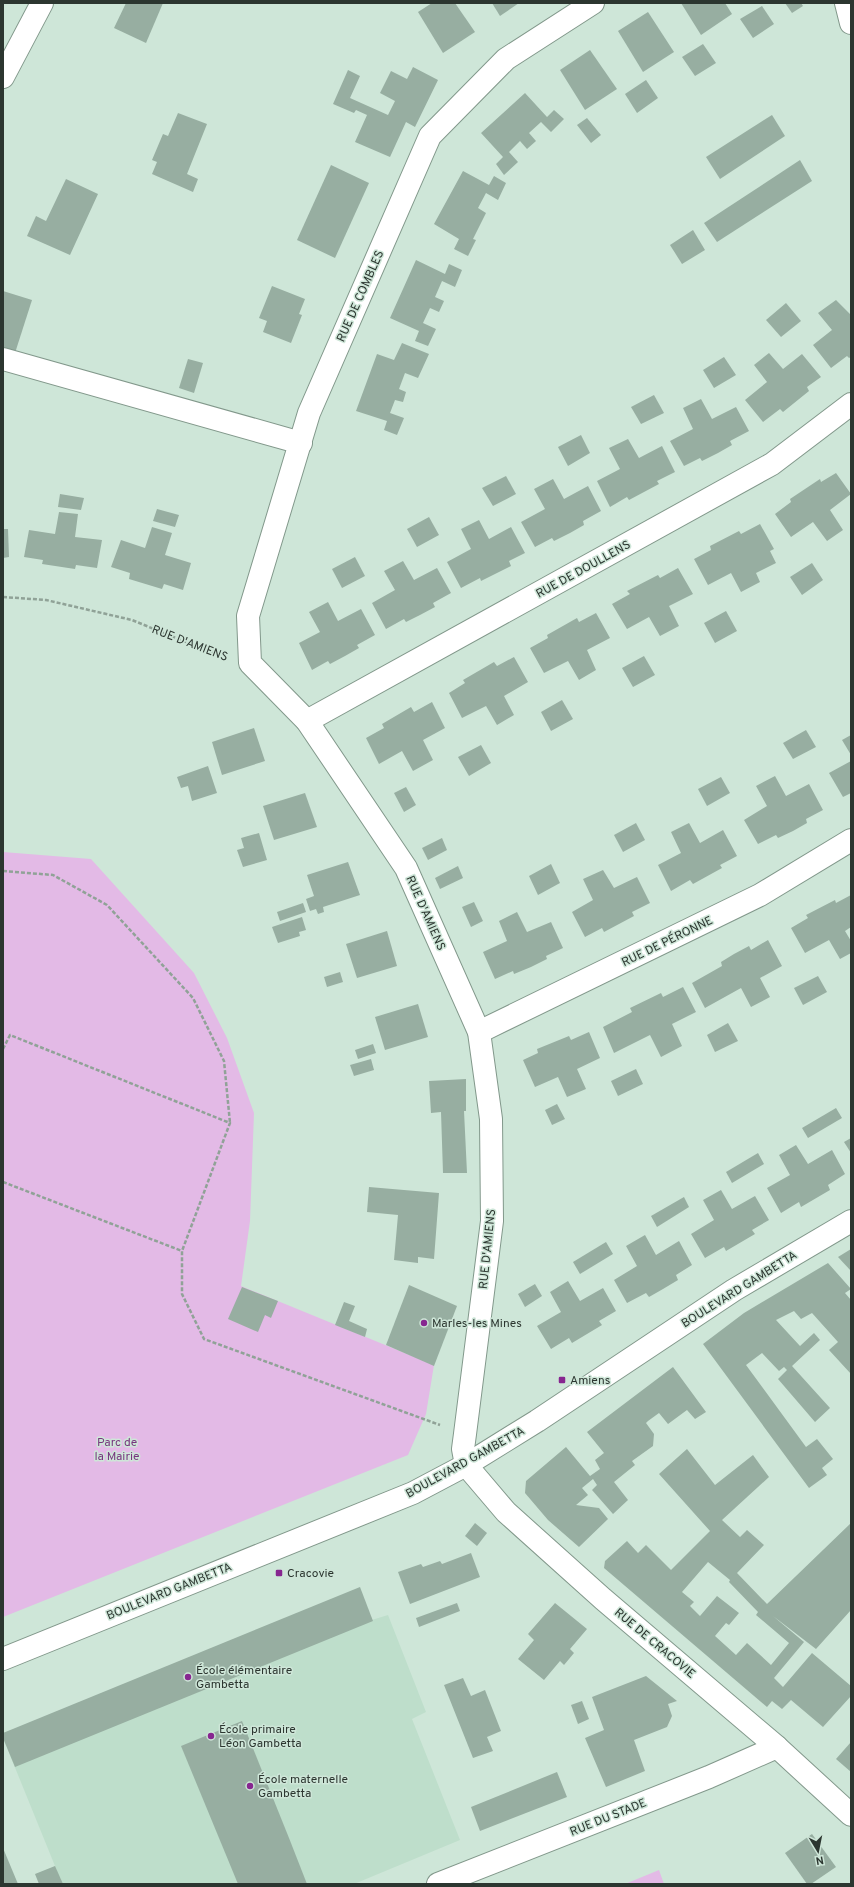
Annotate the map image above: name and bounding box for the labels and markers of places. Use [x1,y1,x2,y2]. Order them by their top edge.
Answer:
place label: Marles-les Mines [432,1316,522,1332]
marker: Marles-les Mines [419,1318,429,1328]
place label: Amiens [570,1373,610,1389]
marker: Amiens [557,1375,567,1385]
place label: Cracovie [287,1566,334,1582]
marker: Cracovie [274,1568,284,1578]
place label: École élémentaire Gambetta [196,1663,292,1693]
marker: École élémentaire Gambetta [183,1672,193,1682]
place label: École primaire Léon Gambetta [219,1722,302,1752]
marker: École primaire Léon Gambetta [206,1731,216,1741]
place label: École maternelle Gambetta [258,1772,348,1802]
marker: École maternelle Gambetta [245,1781,255,1791]

